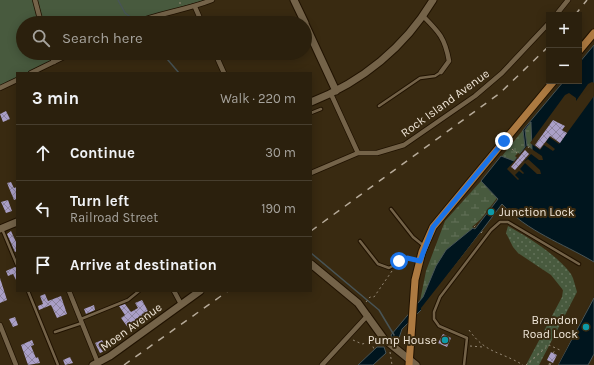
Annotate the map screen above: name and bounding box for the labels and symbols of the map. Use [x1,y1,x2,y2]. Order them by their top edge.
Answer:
street label: Rock Island Avenue [398,66,492,140]
route end [495,132,513,150]
place label: Junction Lock [499,205,575,219]
marker: Junction Lock [486,207,496,217]
route start [390,252,408,270]
street label: Moen Avenue [98,300,164,354]
place label: Brandon Road Lock [522,313,578,341]
marker: Brandon Road Lock [581,322,591,332]
place label: Pump House [368,333,437,347]
marker: Pump House [440,335,450,345]

